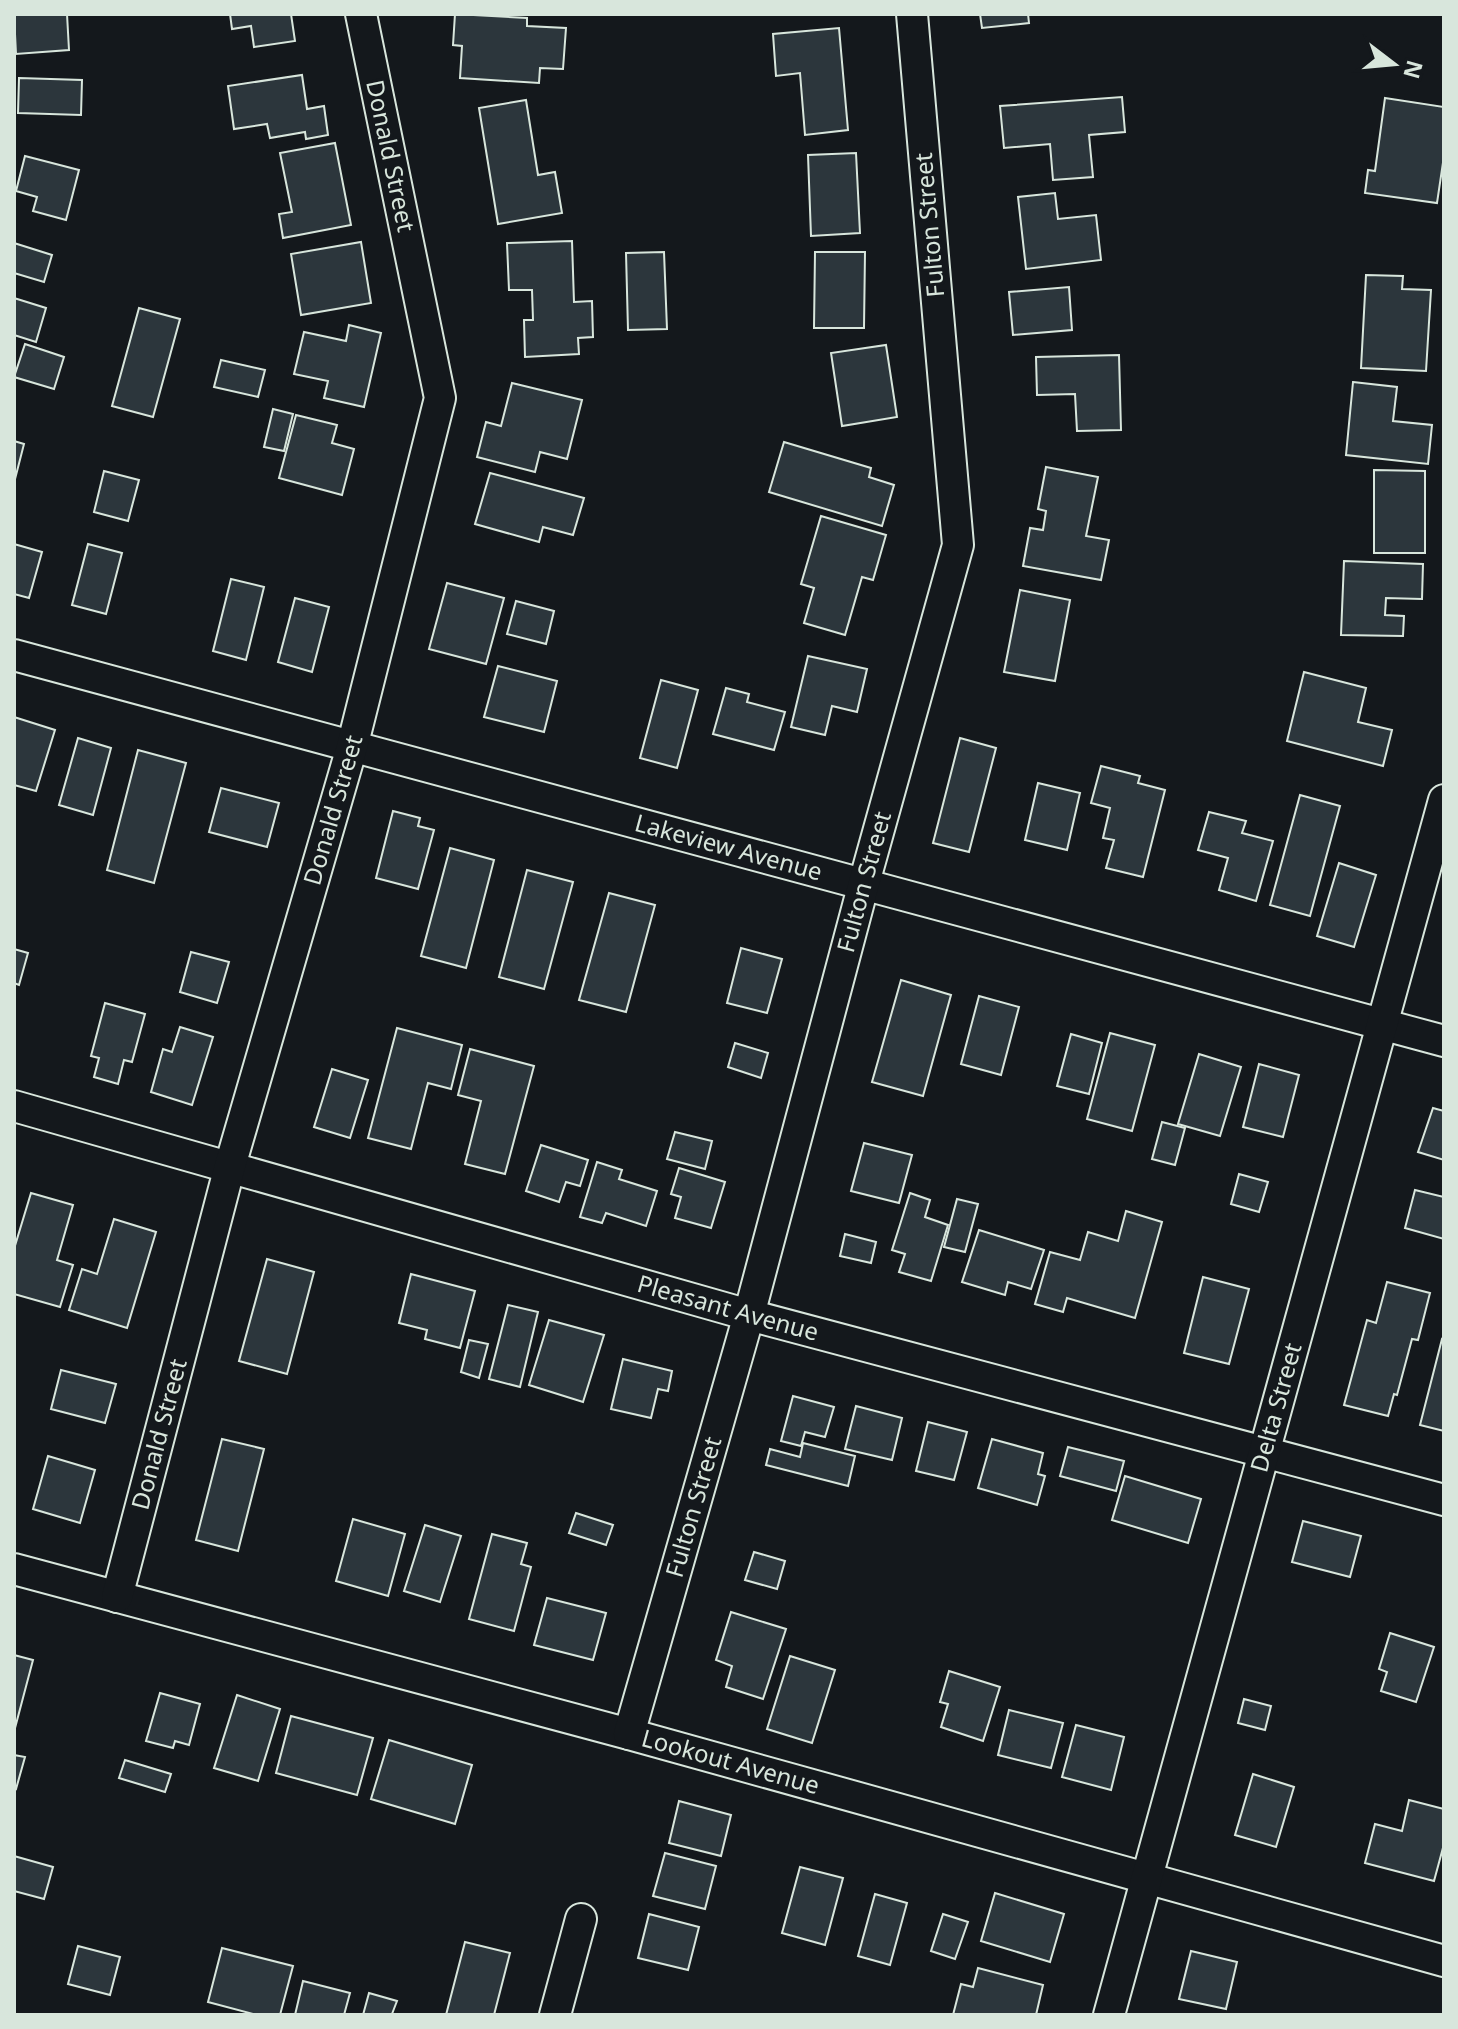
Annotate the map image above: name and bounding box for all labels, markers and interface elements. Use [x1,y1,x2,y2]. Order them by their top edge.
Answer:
north arrow [1354,24,1434,104]
text: N [1397,57,1431,83]
street label: Donald Street [359,77,424,235]
street label: Fulton Street [906,151,951,299]
street label: Donald Street [295,731,369,889]
street label: Lakeview Avenue [631,805,826,887]
street label: Fulton Street [828,807,898,956]
street label: Pleasant Avenue [634,1266,823,1348]
street label: Delta Street [1241,1339,1309,1476]
street label: Donald Street [123,1355,194,1513]
street label: Fulton Street [657,1432,728,1581]
street label: Lookout Avenue [638,1720,823,1801]

